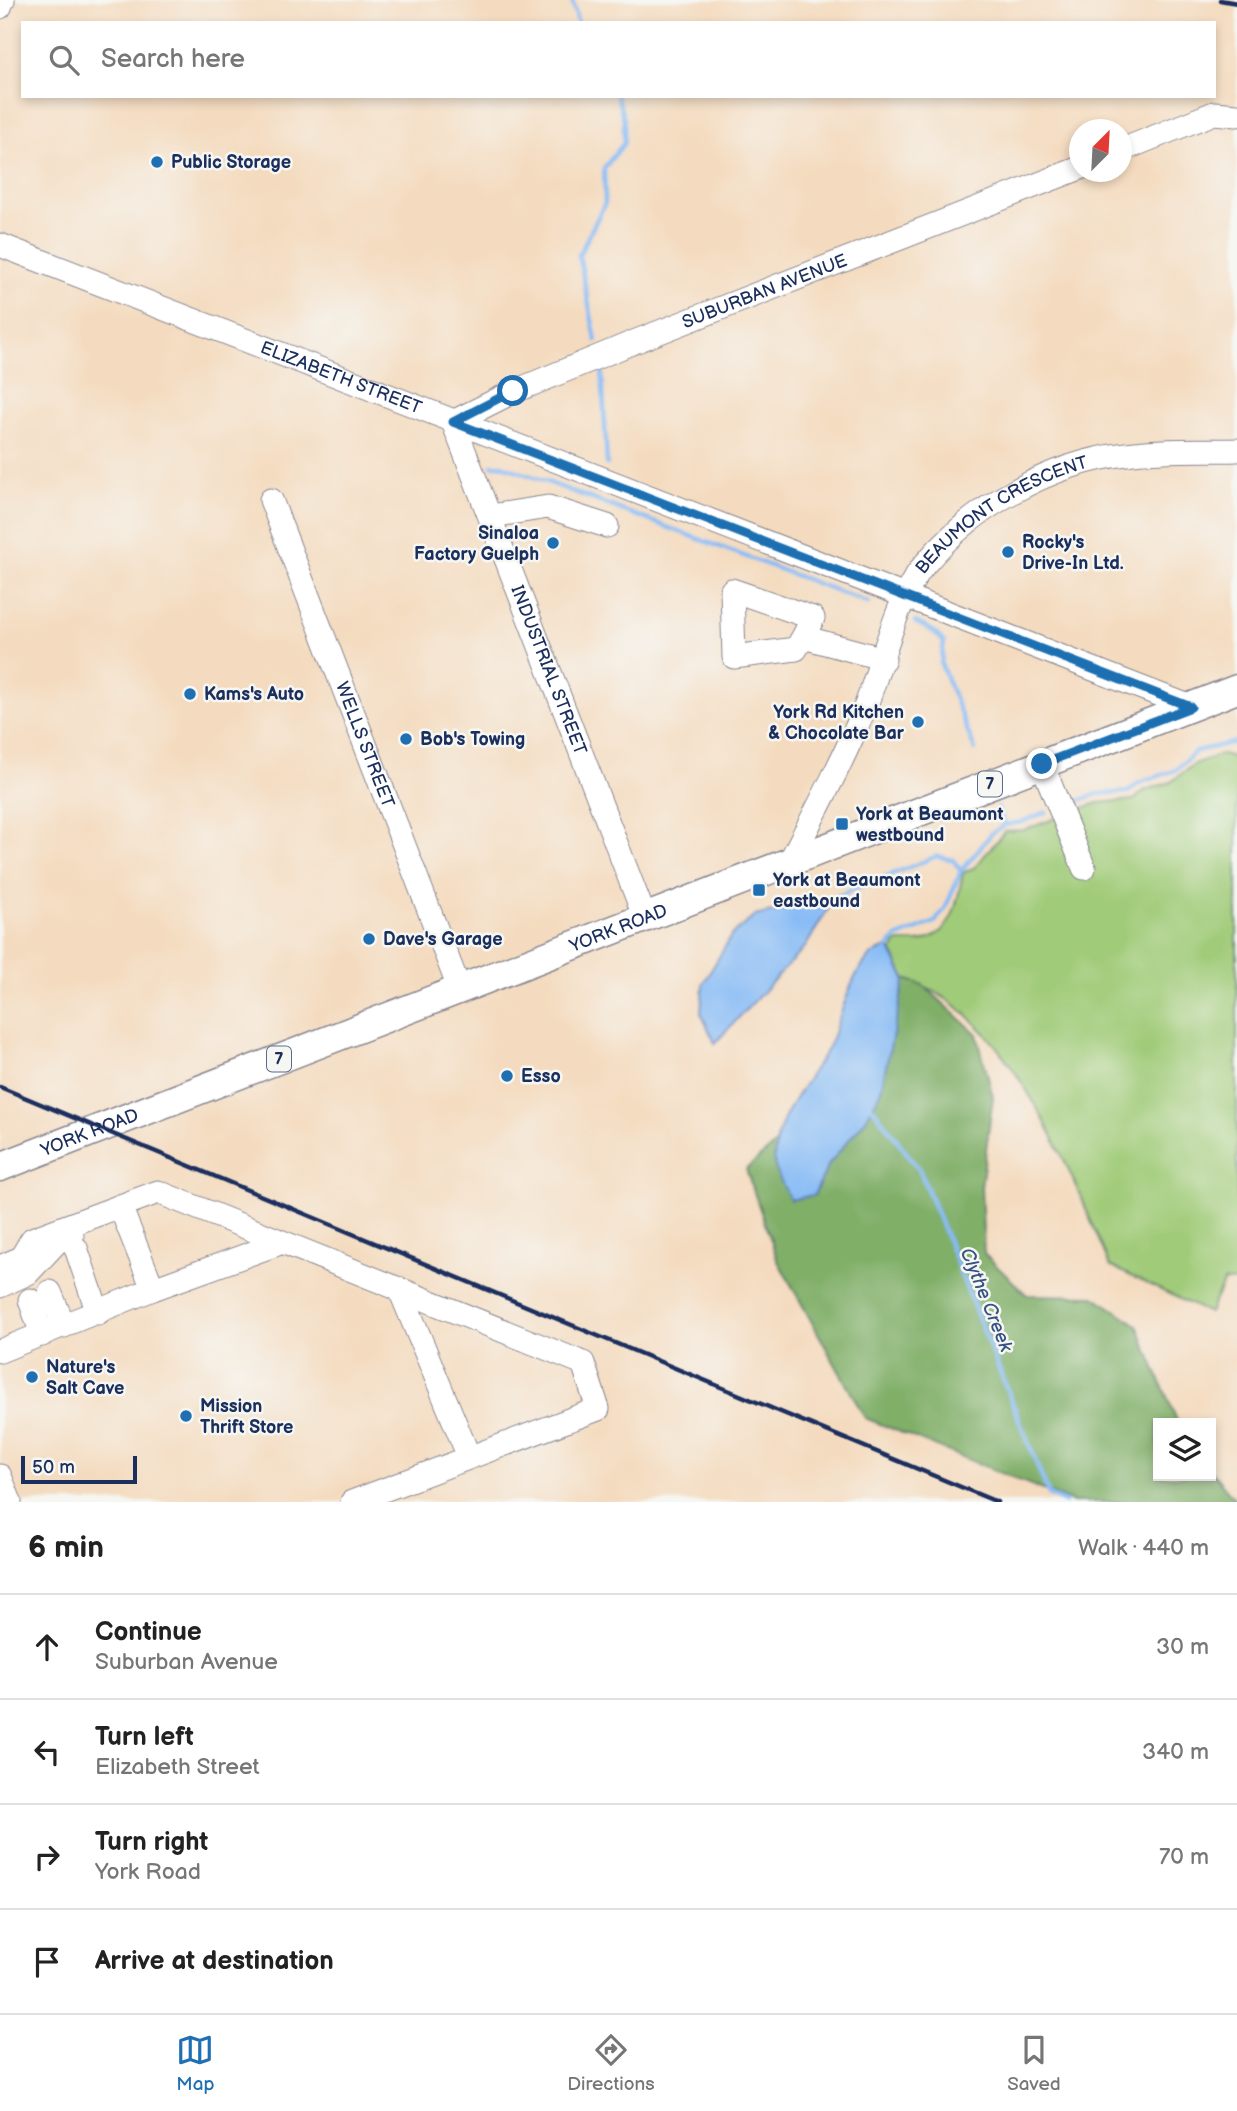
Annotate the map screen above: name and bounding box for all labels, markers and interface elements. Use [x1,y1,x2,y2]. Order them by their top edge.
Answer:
search box [21,21,1216,98]
icon: search [45,41,83,79]
text: Search here [101,44,245,75]
north arrow [1069,119,1132,182]
place label: Public Storage [171,152,291,173]
marker: Public Storage [149,154,165,170]
street label: SUBURBAN AVENUE [679,249,850,333]
street label: ELIZABETH STREET [258,337,425,418]
route start [497,375,528,406]
street label: BEAUMONT CRESCENT [911,451,1090,578]
place label: Sinaloa Factory Guelph [414,523,539,565]
place label: Rocky's Drive-In Ltd. [1022,532,1124,574]
marker: Sinaloa Factory Guelph [545,535,561,551]
marker: Rocky's Drive-In Ltd. [1000,544,1016,560]
street label: INDUSTRIAL STREET [507,582,591,758]
street label: WELLS STREET [331,679,399,811]
place label: Kams's Auto [204,684,304,705]
marker: Kams's Auto [182,686,198,702]
place label: York Rd Kitchen & Chocolate Bar [768,702,905,744]
marker: York Rd Kitchen & Chocolate Bar [910,714,926,730]
place label: Bob's Towing [420,729,525,750]
marker: Bob's Towing [398,731,414,747]
route end [1026,748,1057,779]
road number: 7 [978,772,1002,796]
place label: York at Beaumont westbound [856,804,1003,846]
marker: York at Beaumont westbound [834,816,850,832]
place label: York at Beaumont eastbound [773,870,920,912]
marker: York at Beaumont eastbound [751,882,767,898]
street label: YORK ROAD [566,900,670,957]
place label: Dave's Garage [383,929,503,950]
marker: Dave's Garage [361,931,377,947]
road number: 7 [267,1046,291,1072]
place label: Esso [521,1066,561,1087]
marker: Esso [499,1068,515,1084]
street label: YORK ROAD [37,1104,141,1161]
water label: Clythe Creek [955,1245,1018,1356]
place label: Nature's Salt Cave [46,1357,124,1399]
marker: Nature's Salt Cave [24,1369,40,1385]
place label: Mission Thrift Store [200,1396,293,1438]
marker: Mission Thrift Store [178,1408,194,1424]
map controls [1153,1418,1216,1481]
button: layers [1153,1418,1216,1481]
scale bar [21,1453,136,1485]
text: 50 m [32,1456,75,1479]
text: 6 min [28,1530,104,1566]
text: Walk · 440 m [1078,1534,1209,1562]
text: Continue [95,1617,202,1648]
icon: ahead [28,1628,66,1666]
text: 30 m [1156,1633,1209,1661]
text: Suburban Avenue [95,1648,278,1676]
text: Turn left [95,1722,194,1753]
icon: left [28,1733,66,1771]
text: 340 m [1142,1738,1209,1766]
text: Elizabeth Street [95,1753,260,1781]
text: Turn right [95,1827,208,1858]
icon: right [28,1838,66,1876]
text: 70 m [1159,1843,1209,1871]
text: York Road [95,1858,201,1886]
icon: arrive [28,1943,66,1981]
text: Arrive at destination [95,1946,334,1977]
tab: Map [176,2031,215,2096]
tab: Directions [567,2031,655,2096]
tab: Saved [1007,2031,1061,2096]

